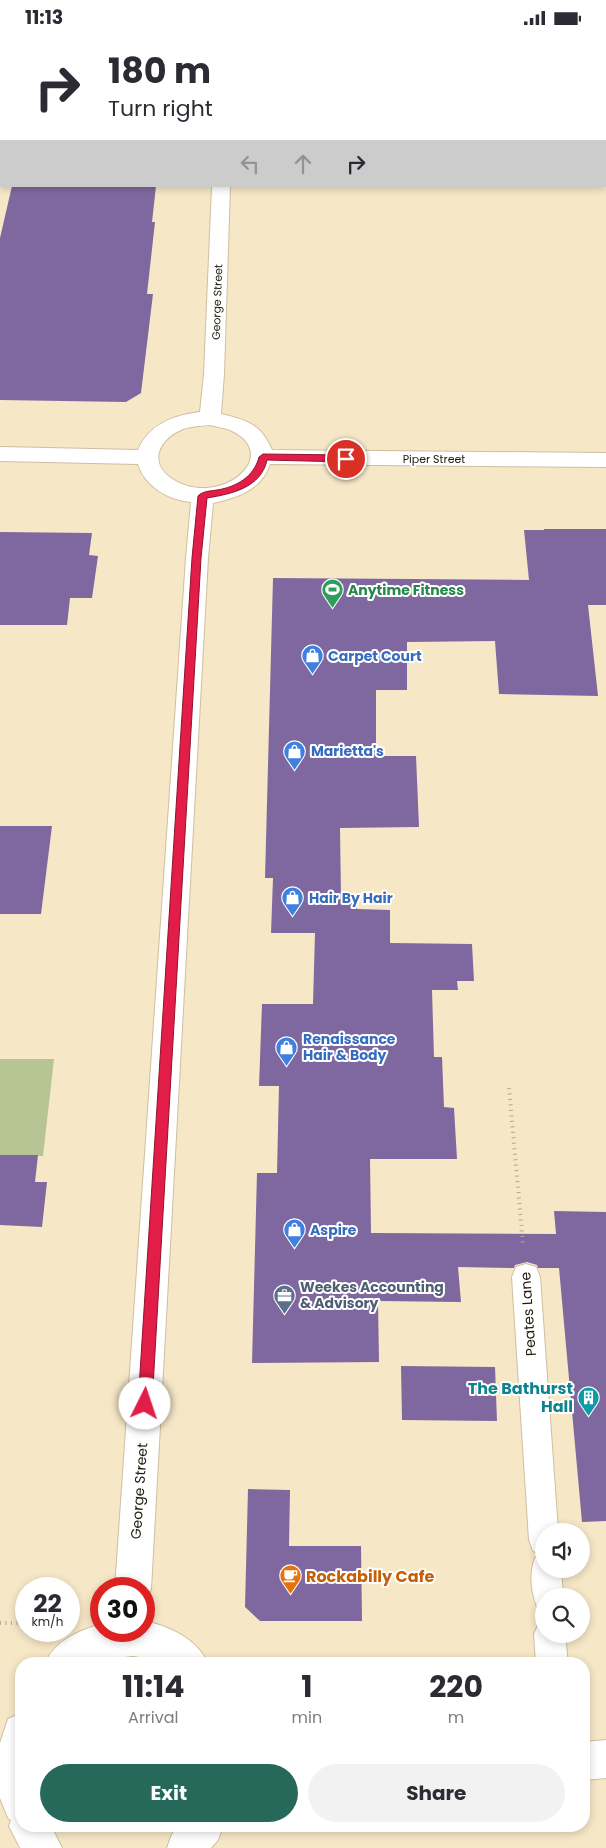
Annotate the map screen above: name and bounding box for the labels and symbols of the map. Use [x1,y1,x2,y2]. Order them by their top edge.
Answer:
street label: George Street [208,264,226,340]
pin [325,438,367,480]
street label: Piper Street [403,451,465,467]
sports icon: Anytime Fitness [320,578,344,609]
place label: Anytime Fitness [348,580,464,600]
shop icon: Carpet Court [300,644,324,675]
place label: Carpet Court [328,646,422,666]
shop icon: Marietta's [283,739,307,770]
place label: Marietta's [311,741,384,761]
shop icon: Hair By Hair [281,886,305,917]
place label: Hair By Hair [309,888,393,908]
place label: Renaissance Hair & Body [303,1029,396,1065]
shop icon: Renaissance Hair & Body [275,1035,299,1066]
shop icon: Aspire [282,1218,306,1249]
place label: Aspire [310,1220,357,1240]
street label: Peates Lane [515,1271,541,1357]
place label: Weekes Accounting & Advisory [300,1277,444,1313]
office icon: Weekes Accounting & Advisory [272,1283,296,1314]
position arrow [118,1377,170,1429]
place label: The Bathurst Hall [468,1377,573,1418]
building icon: The Bathurst Hall [577,1385,601,1416]
street label: George Street [126,1442,152,1540]
cafe icon: Rockabilly Cafe [278,1564,302,1595]
place label: Rockabilly Cafe [306,1565,434,1588]
speed limit sign: 30 [90,1577,155,1642]

